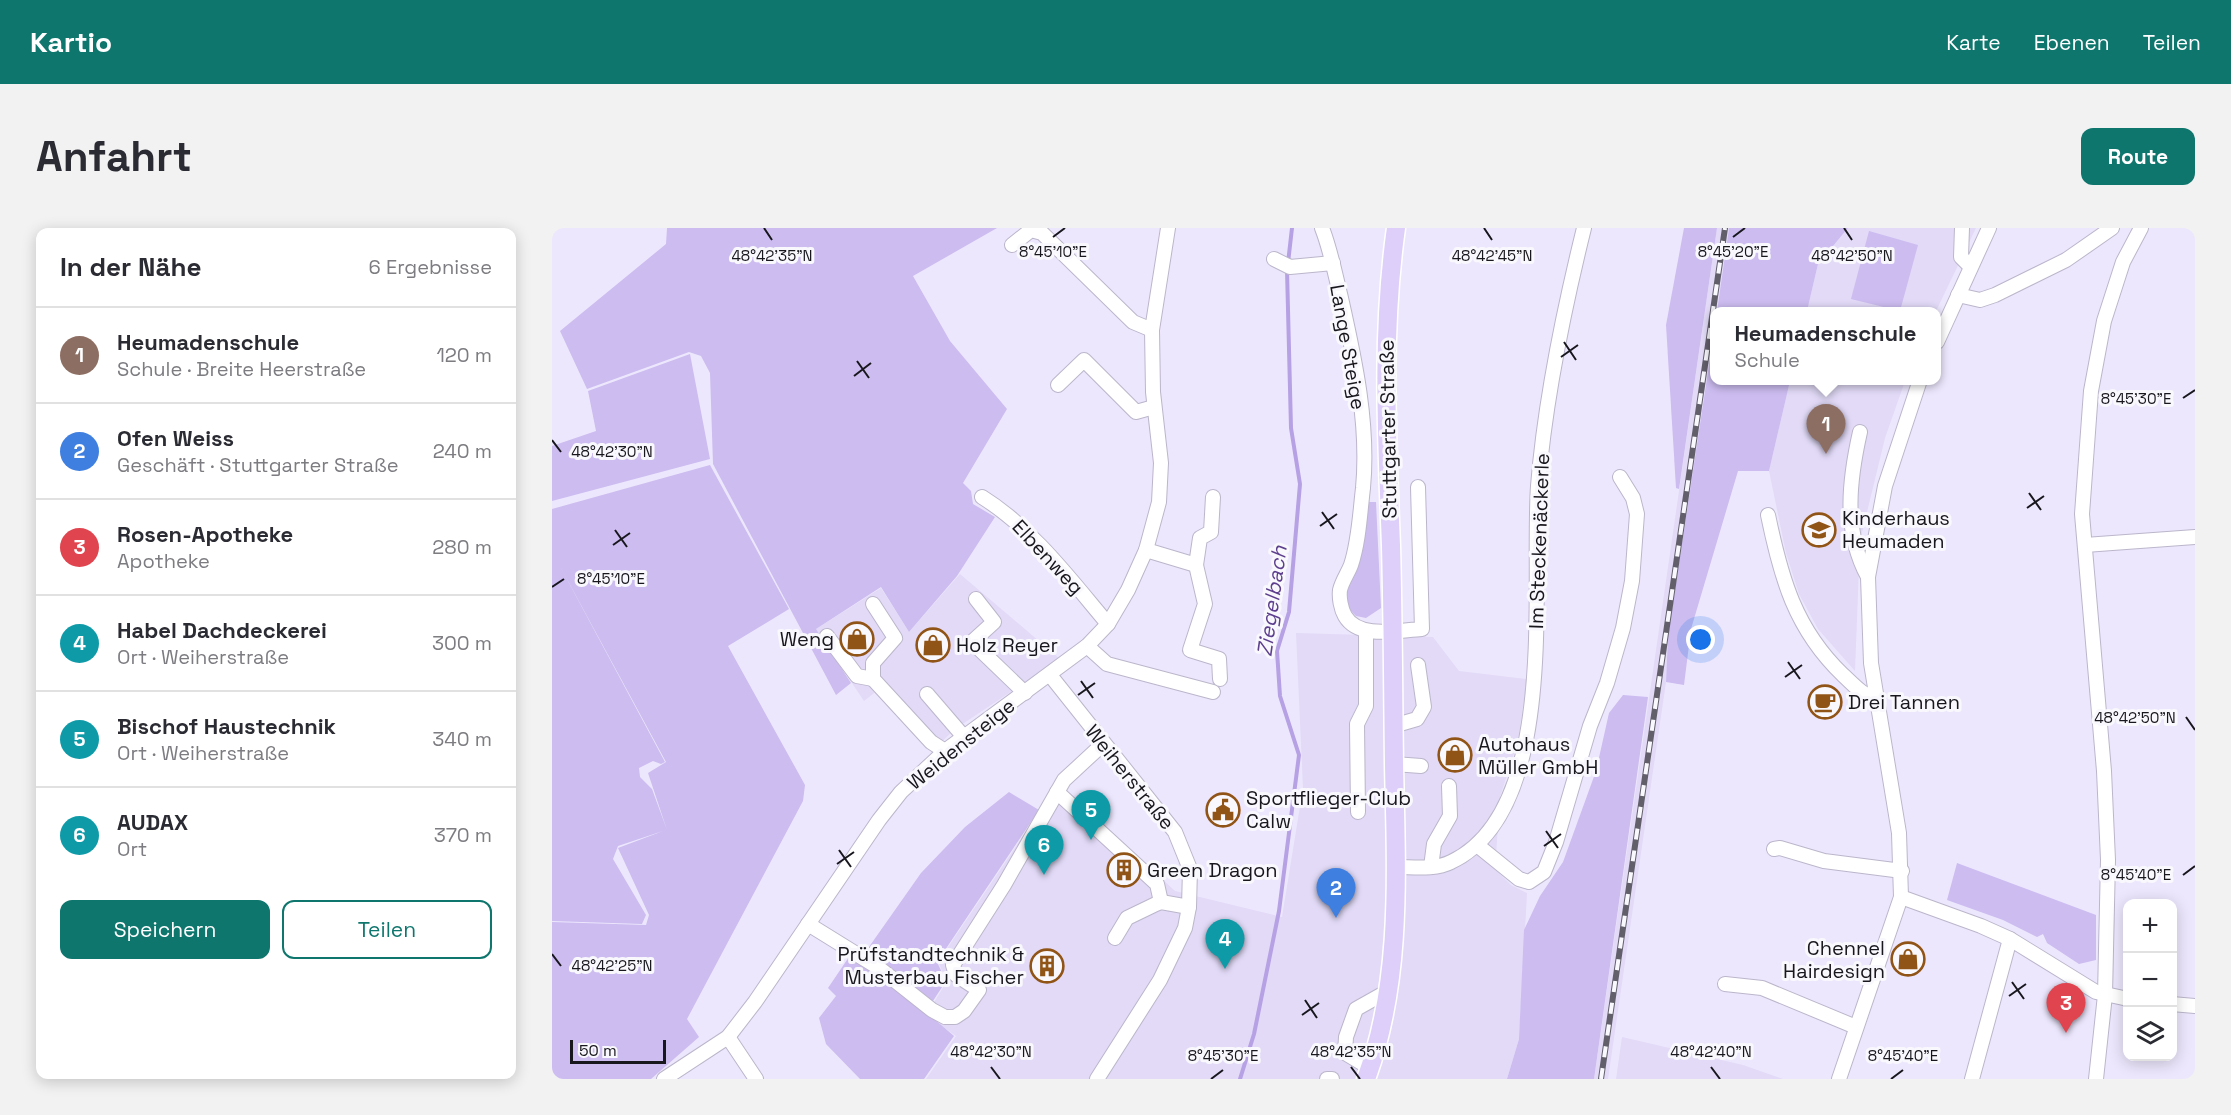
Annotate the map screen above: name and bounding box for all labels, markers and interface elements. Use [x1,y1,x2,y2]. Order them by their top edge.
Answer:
text: Kartio [30,24,112,60]
text: Karte [1946,29,2001,56]
text: Ebenen [2034,29,2110,56]
text: Teilen [2143,29,2201,56]
button: Route [2081,128,2195,185]
text: Anfahrt [36,130,192,183]
text: 8°45'10"E [1019,242,1087,261]
text: 8°45'20"E [1698,242,1768,261]
text: 48°42'35"N [731,246,813,265]
text: 48°42'45"N [1452,246,1532,265]
text: 48°42'50"N [1811,246,1893,265]
text: In der Nähe [60,250,201,284]
text: 6 Ergebnisse [369,254,492,280]
street label: Lange Steige [1324,282,1372,412]
popup [1710,307,1941,385]
text: Heumadenschule [1734,319,1917,347]
text: Heumadenschule [117,328,299,356]
street label: Stuttgarter Straße [1373,339,1403,519]
text: 1 [75,342,84,368]
text: 120 m [436,342,492,368]
text: Schule [1734,347,1800,373]
text: Schule · Breite Heerstraße [117,356,366,382]
text: 8°45'30"E [2101,389,2171,408]
pin: 1 [1806,404,1846,454]
text: Ofen Weiss [117,424,234,452]
text: 2 [74,438,85,464]
text: 240 m [433,438,492,464]
text: 48°42'30"N [571,442,653,461]
text: Geschäft · Stuttgarter Straße [117,452,399,478]
street label: Im Steckenäckerle [1523,453,1555,629]
place label: Kinderhaus Heumaden [1842,505,1950,554]
school or university icon: Kinderhaus Heumaden [1801,512,1837,548]
street label: Elbenweg [1007,514,1089,600]
text: Rosen-Apotheke [117,520,293,548]
text: 3 [73,534,86,560]
text: 280 m [432,534,492,560]
water label: Ziegelbach [1250,543,1293,658]
text: Apotheke [117,548,210,574]
text: 8°45'10"E [577,569,645,588]
text: Habel Dachdeckerei [117,616,327,644]
shop icon: Weng [839,621,875,657]
your location [1686,625,1715,654]
place label: Weng [780,626,834,652]
shop icon: Holz Reyer [915,627,951,663]
text: 4 [73,630,86,656]
text: 300 m [432,630,492,656]
place label: Holz Reyer [956,632,1058,658]
text: Ort · Weiherstraße [117,644,289,670]
cafe icon: Drei Tannen [1807,684,1843,720]
place label: Drei Tannen [1848,689,1960,715]
street label: Weidensteige [902,693,1020,795]
text: 48°42'50"N [2094,708,2176,727]
text: Bischof Haustechnik [117,712,336,740]
street label: Weiherstraße [1080,719,1180,835]
text: 5 [74,726,86,752]
text: 340 m [432,726,492,752]
place label: Autohaus Müller GmbH [1478,731,1598,780]
shop icon: Autohaus Müller GmbH [1437,737,1473,773]
text: Ort · Weiherstraße [117,740,289,766]
place label: Sportflieger-Club Calw [1246,785,1411,834]
pin: 5 [1072,790,1110,840]
public building icon: Sportflieger-Club Calw [1205,792,1241,828]
text: AUDAX [117,808,188,836]
text: 6 [73,822,86,848]
text: 370 m [434,822,492,848]
pin: 6 [1024,826,1064,875]
text: Ort [117,836,147,862]
building icon: Green Dragon [1106,852,1142,888]
place label: Green Dragon [1147,857,1278,883]
text: 8°45'40"E [2101,865,2171,884]
pin: 2 [1316,868,1356,918]
map controls [2123,899,2177,1061]
button: + [2123,899,2177,953]
button: Speichern [60,900,270,959]
button: Teilen [282,900,492,959]
pin: 4 [1206,920,1244,969]
place label: Chennel Hairdesign [1783,935,1885,984]
place label: Prüfstandtechnik & Musterbau Fischer [837,941,1024,990]
shop icon: Chennel Hairdesign [1890,941,1926,977]
building icon: Prüfstandtechnik & Musterbau Fischer [1029,948,1065,984]
button: − [2123,953,2177,1007]
text: 48°42'25"N [572,956,653,975]
pin: 3 [2046,984,2086,1033]
button: layers [2123,1007,2177,1061]
scale bar [570,1037,666,1064]
text: 50 m [579,1040,617,1061]
text: 48°42'30"N [950,1042,1032,1061]
text: 48°42'35"N [1310,1042,1392,1061]
text: 48°42'40"N [1670,1042,1752,1061]
text: 8°45'30"E [1188,1046,1258,1065]
text: 8°45'40"E [1868,1046,1938,1065]

